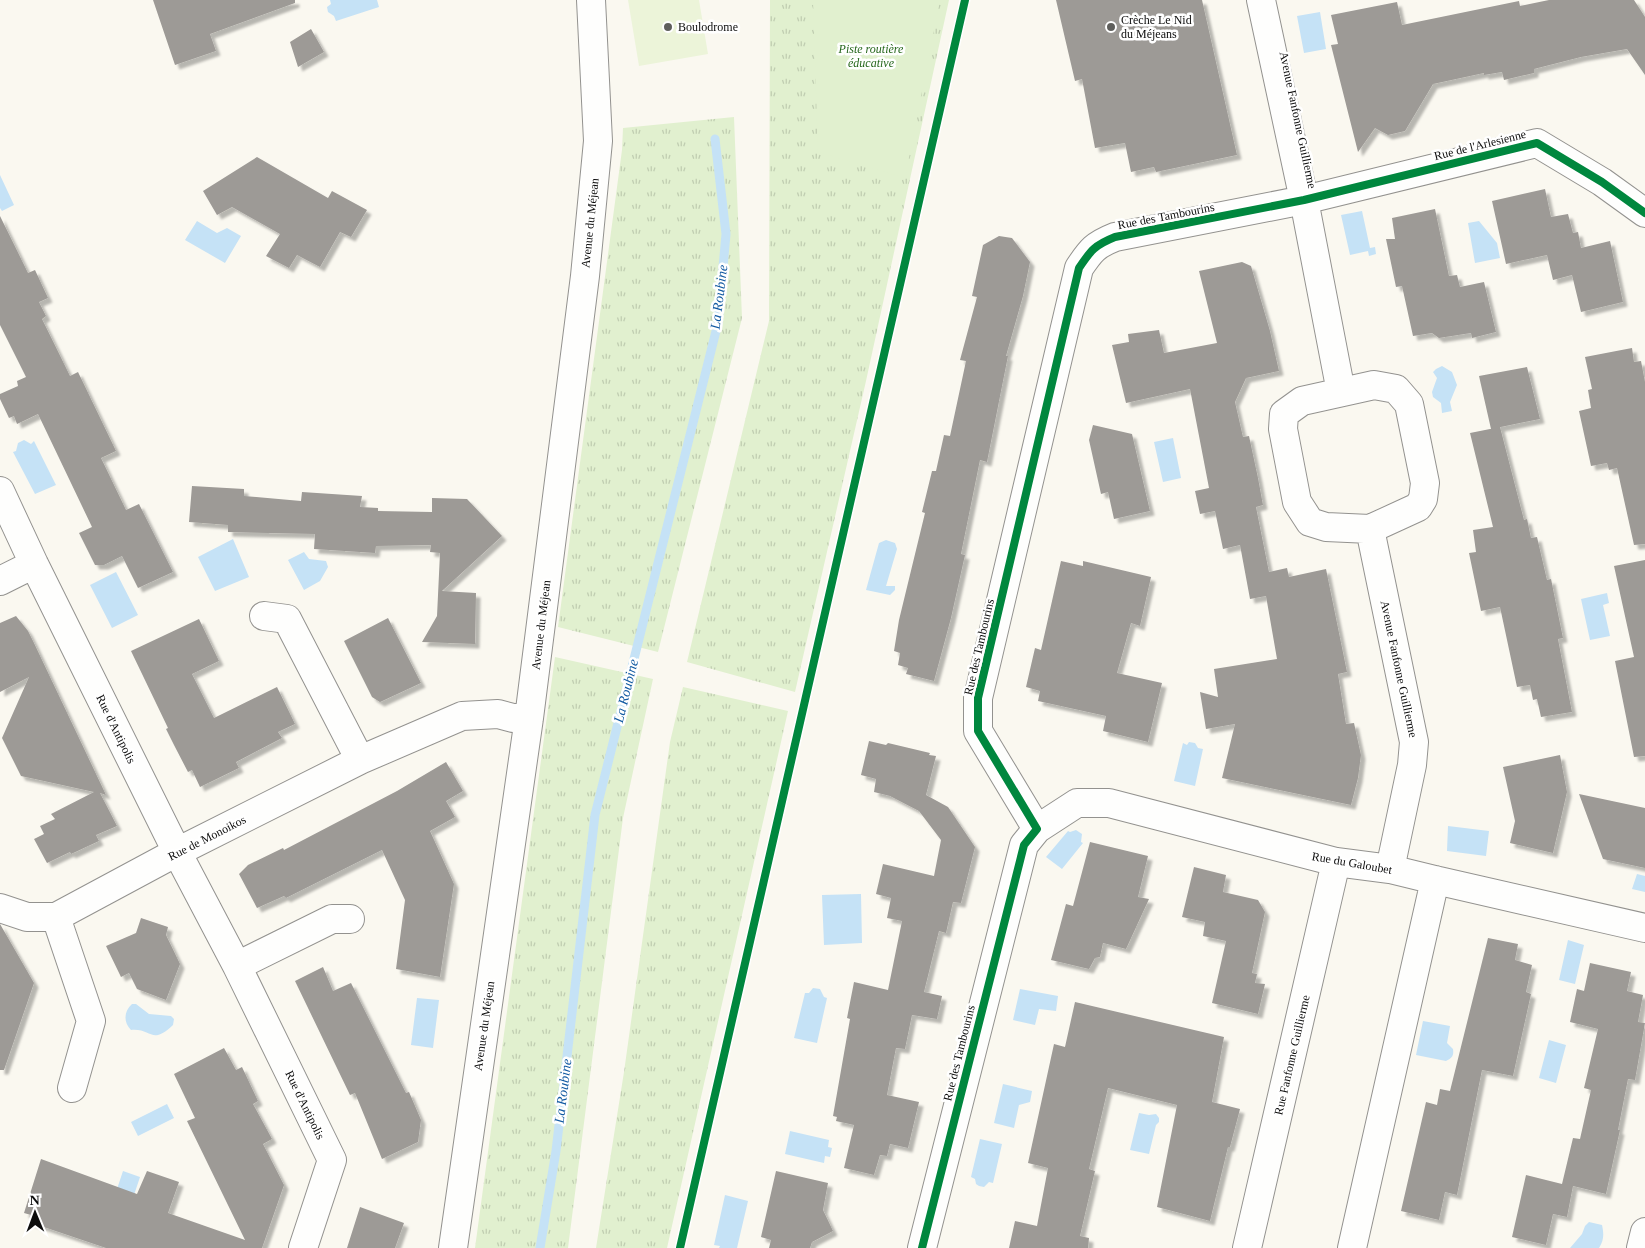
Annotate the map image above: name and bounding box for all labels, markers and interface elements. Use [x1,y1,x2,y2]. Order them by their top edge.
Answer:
place label: Crèche Le Nid du Méjeans [1121,13,1192,41]
place label: Boulodrome [678,20,738,34]
marker: Boulodrome [662,21,674,33]
marker: Crèche Le Nid du Méjeans [1105,21,1117,33]
park label: Piste routière éducative [838,42,904,70]
street label: Avenue Fanfonne Guillierme [1277,50,1319,190]
street label: Rue de l'Arlesienne [1433,127,1527,163]
street label: Avenue du Méjean [578,177,602,269]
street label: Rue des Tambourins [1116,200,1216,232]
water label: La Roubine [707,264,730,331]
street label: Avenue du Méjean [529,579,553,671]
street label: Rue des Tambourins [961,597,997,696]
street label: Avenue Fanfonne Guillierme [1378,599,1420,739]
water label: La Roubine [611,658,641,725]
street label: Rue d'Antipolis [93,692,139,766]
street label: Rue de Monoikos [166,812,248,864]
street label: Rue du Galoubet [1311,849,1394,877]
street label: Avenue du Méjean [471,980,497,1072]
street label: Rue Fanfonne Guillierme [1271,994,1313,1116]
street label: Rue des Tambourins [940,1003,978,1102]
water label: La Roubine [551,1058,574,1125]
street label: Rue d'Antipolis [282,1068,328,1142]
north arrow [10,1188,60,1238]
text: N [30,1193,40,1208]

